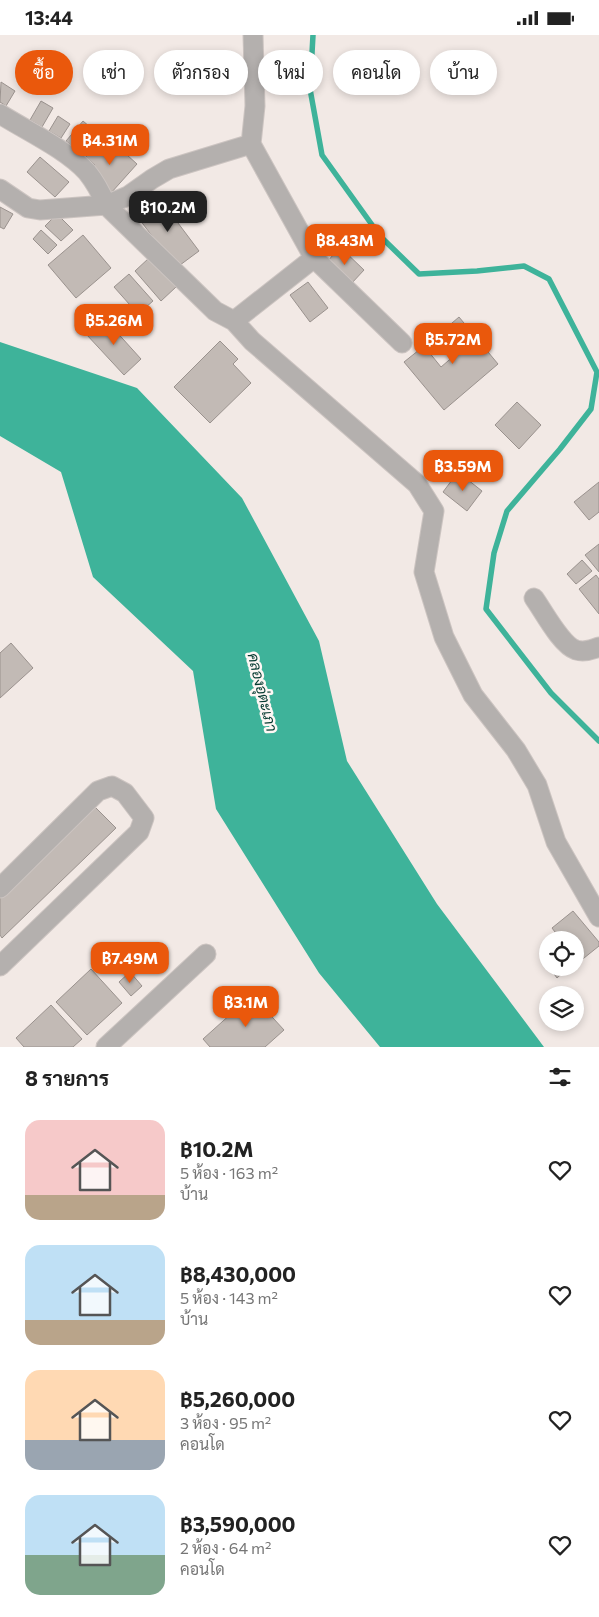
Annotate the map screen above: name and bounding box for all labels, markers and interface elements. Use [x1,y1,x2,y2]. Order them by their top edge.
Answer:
text: 13:44 [25,6,73,29]
chip: ซื้อ [15,50,73,95]
chip: เช่า [83,50,144,95]
chip: ตัวกรอง [154,50,248,95]
chip: ใหม่ [258,50,323,95]
chip: คอนโด [333,50,420,95]
chip: บ้าน [430,50,497,95]
pin: ฿4.31M [69,123,151,166]
text: ฿4.31M [82,130,138,149]
pin: ฿10.2M [127,191,209,233]
text: ฿10.2M [140,197,196,216]
pin: ฿8.43M [304,223,386,266]
text: ฿8.43M [316,230,374,249]
pin: ฿5.26M [73,303,155,346]
text: ฿5.26M [85,310,143,329]
pin: ฿5.72M [412,323,494,365]
text: ฿5.72M [425,329,481,348]
pin: ฿3.59M [422,449,504,492]
text: ฿3.59M [434,456,492,475]
water label: คลองอุ่ตะเภา [242,651,281,734]
map controls [539,931,584,1031]
button: locate [539,931,584,976]
pin: ฿7.49M [89,941,171,984]
text: ฿7.49M [102,948,158,967]
pin: ฿3.1M [211,985,281,1028]
button: layers [539,986,584,1031]
text: ฿3.1M [224,992,268,1011]
icon: filters [546,1063,574,1091]
text: 8 รายการ [25,1065,109,1090]
text: ฿10.2M [180,1136,254,1161]
icon: home [65,1140,125,1200]
icon: heart [546,1156,574,1184]
text: 5 ห้อง · 163 m² [180,1163,278,1182]
text: บ้าน [180,1184,208,1203]
text: ฿8,430,000 [180,1261,296,1286]
icon: home [65,1265,125,1325]
icon: heart [546,1281,574,1309]
text: 5 ห้อง · 143 m² [180,1288,278,1307]
text: บ้าน [180,1309,208,1328]
text: ฿5,260,000 [180,1386,295,1411]
icon: home [65,1390,125,1450]
icon: heart [546,1406,574,1434]
text: 3 ห้อง · 95 m² [180,1413,271,1432]
text: คอนโด [180,1434,225,1453]
text: ฿3,590,000 [180,1511,296,1536]
icon: home [65,1515,125,1575]
icon: heart [546,1531,574,1559]
text: 2 ห้อง · 64 m² [180,1538,271,1557]
text: คอนโด [180,1559,225,1578]

